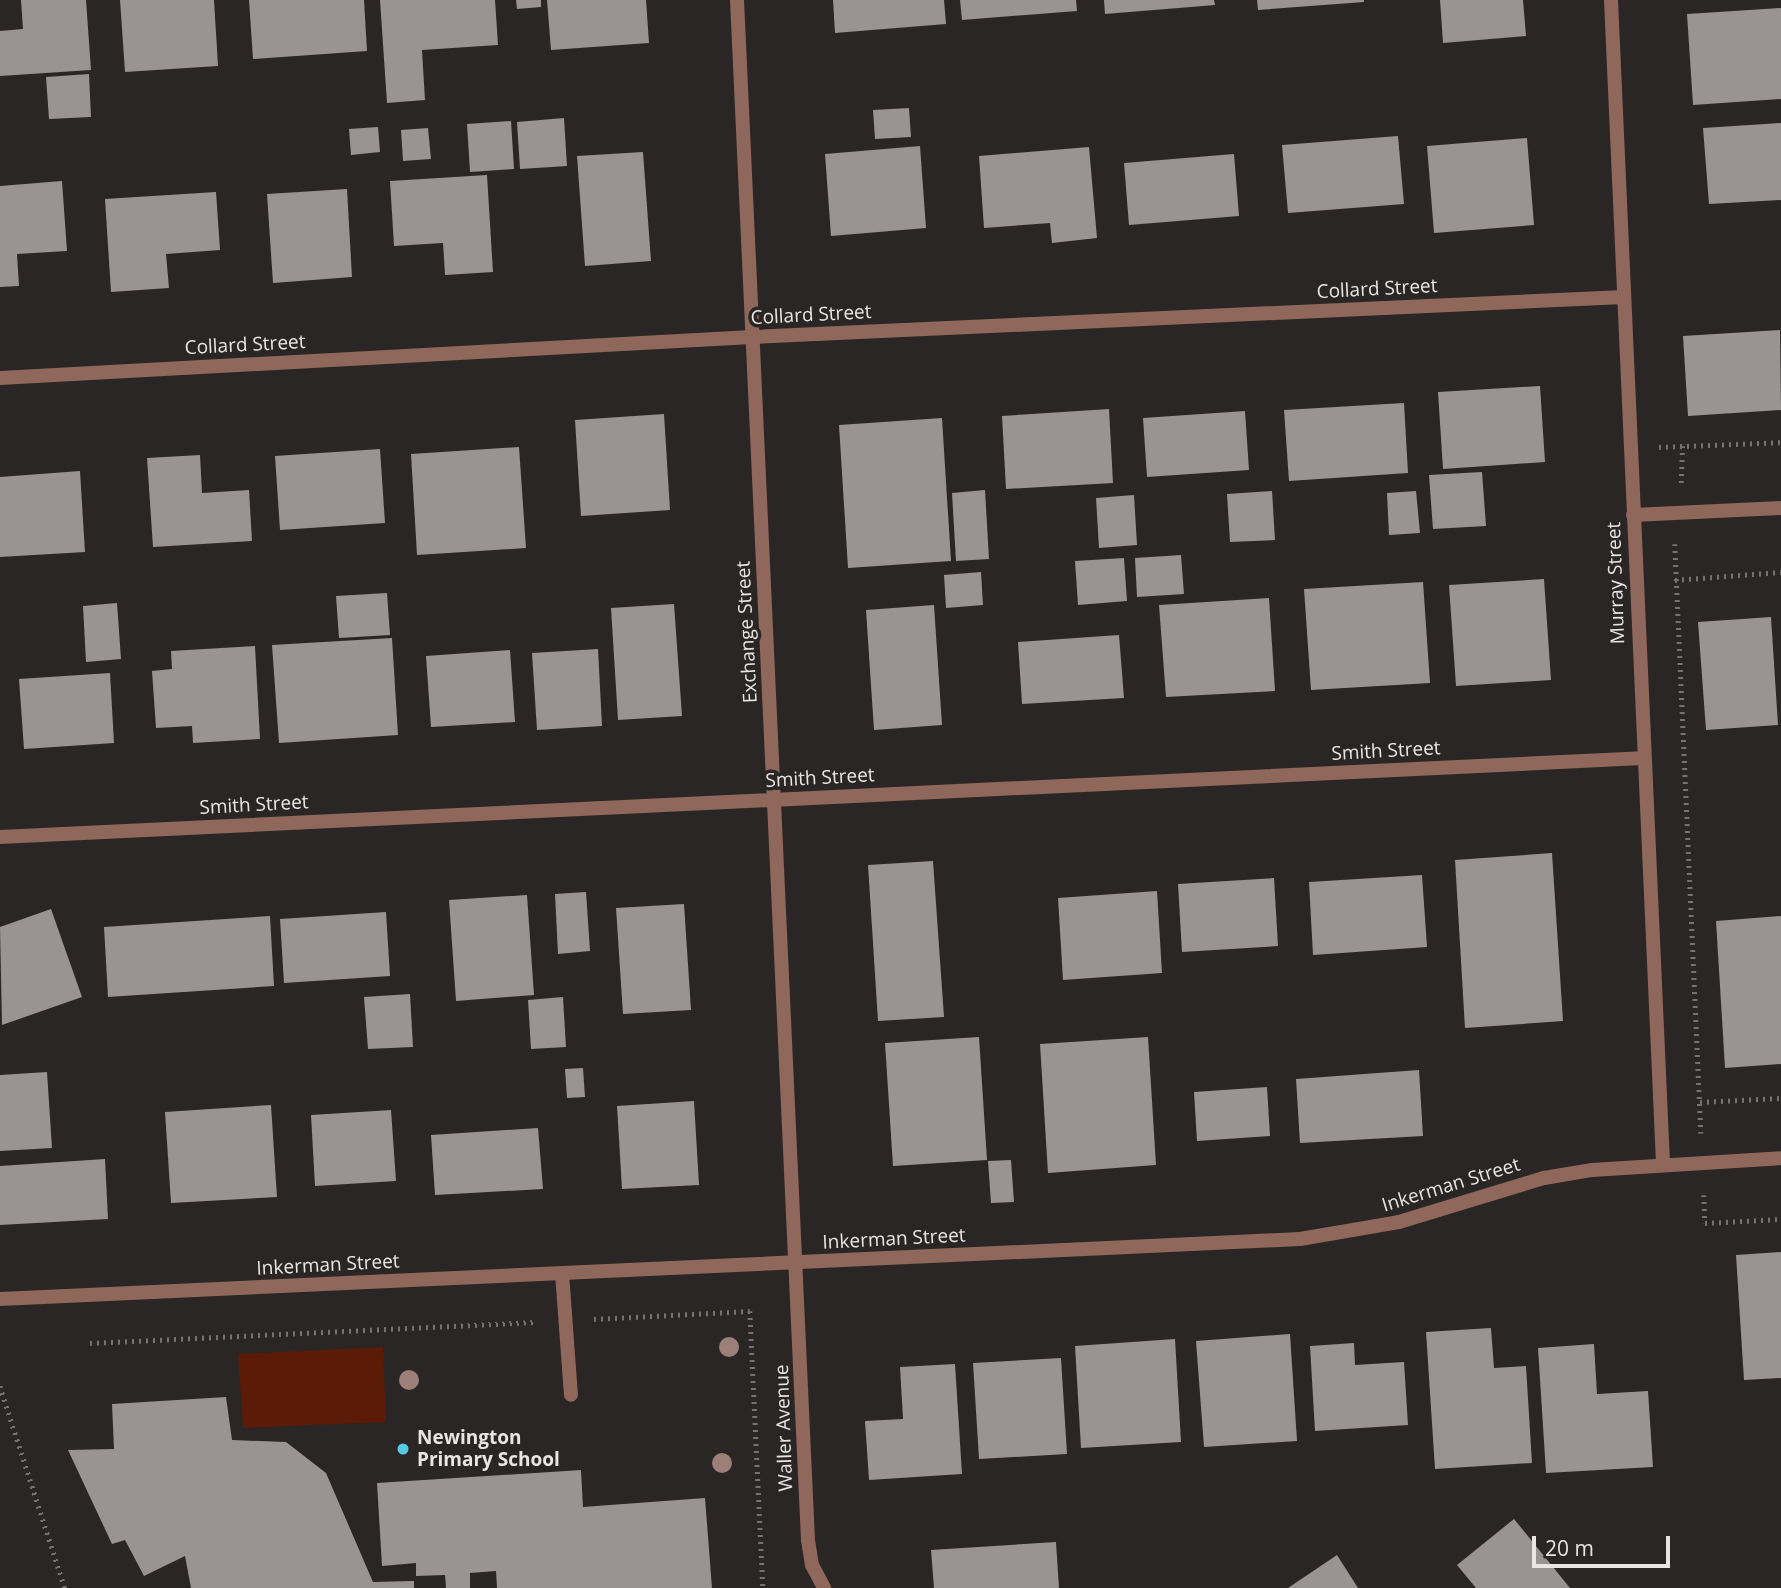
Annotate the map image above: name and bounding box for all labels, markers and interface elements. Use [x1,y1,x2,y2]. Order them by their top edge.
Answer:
street label: Collard Street [1316,274,1438,304]
street label: Collard Street [750,300,872,330]
street label: Collard Street [184,330,306,360]
street label: Murray Street [1602,521,1630,645]
street label: Exchange Street [732,560,762,704]
street label: Smith Street [1331,737,1441,765]
street label: Smith Street [765,764,875,792]
street label: Smith Street [199,791,309,819]
street label: Inkerman Street [1379,1153,1523,1217]
street label: Inkerman Street [822,1224,966,1254]
street label: Inkerman Street [256,1250,400,1280]
street label: Waller Avenue [770,1364,798,1492]
place label: Newington Primary School [417,1427,560,1471]
marker: Newington Primary School [395,1441,411,1457]
scale bar [1536,1522,1674,1566]
text: 20 m [1545,1534,1594,1562]

